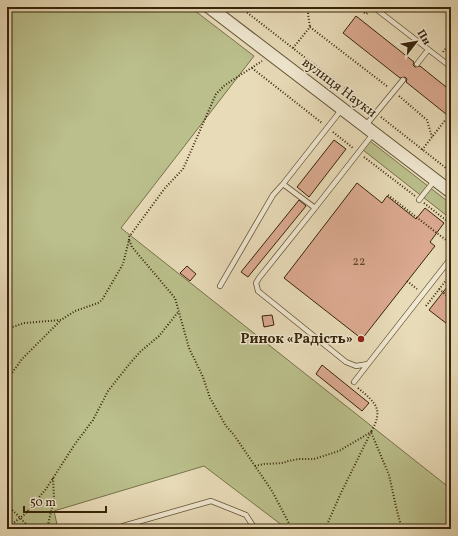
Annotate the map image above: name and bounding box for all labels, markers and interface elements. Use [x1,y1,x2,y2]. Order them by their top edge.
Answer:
north arrow [396,22,436,62]
text: Пн [413,27,434,48]
street label: вулиця Науки [298,54,381,123]
house number: 22 [353,254,365,270]
place label: Ринок «Радість» [241,330,353,349]
marker: Ринок «Радість» [356,334,366,344]
scale bar [24,488,106,514]
text: 50 m [30,495,56,511]

